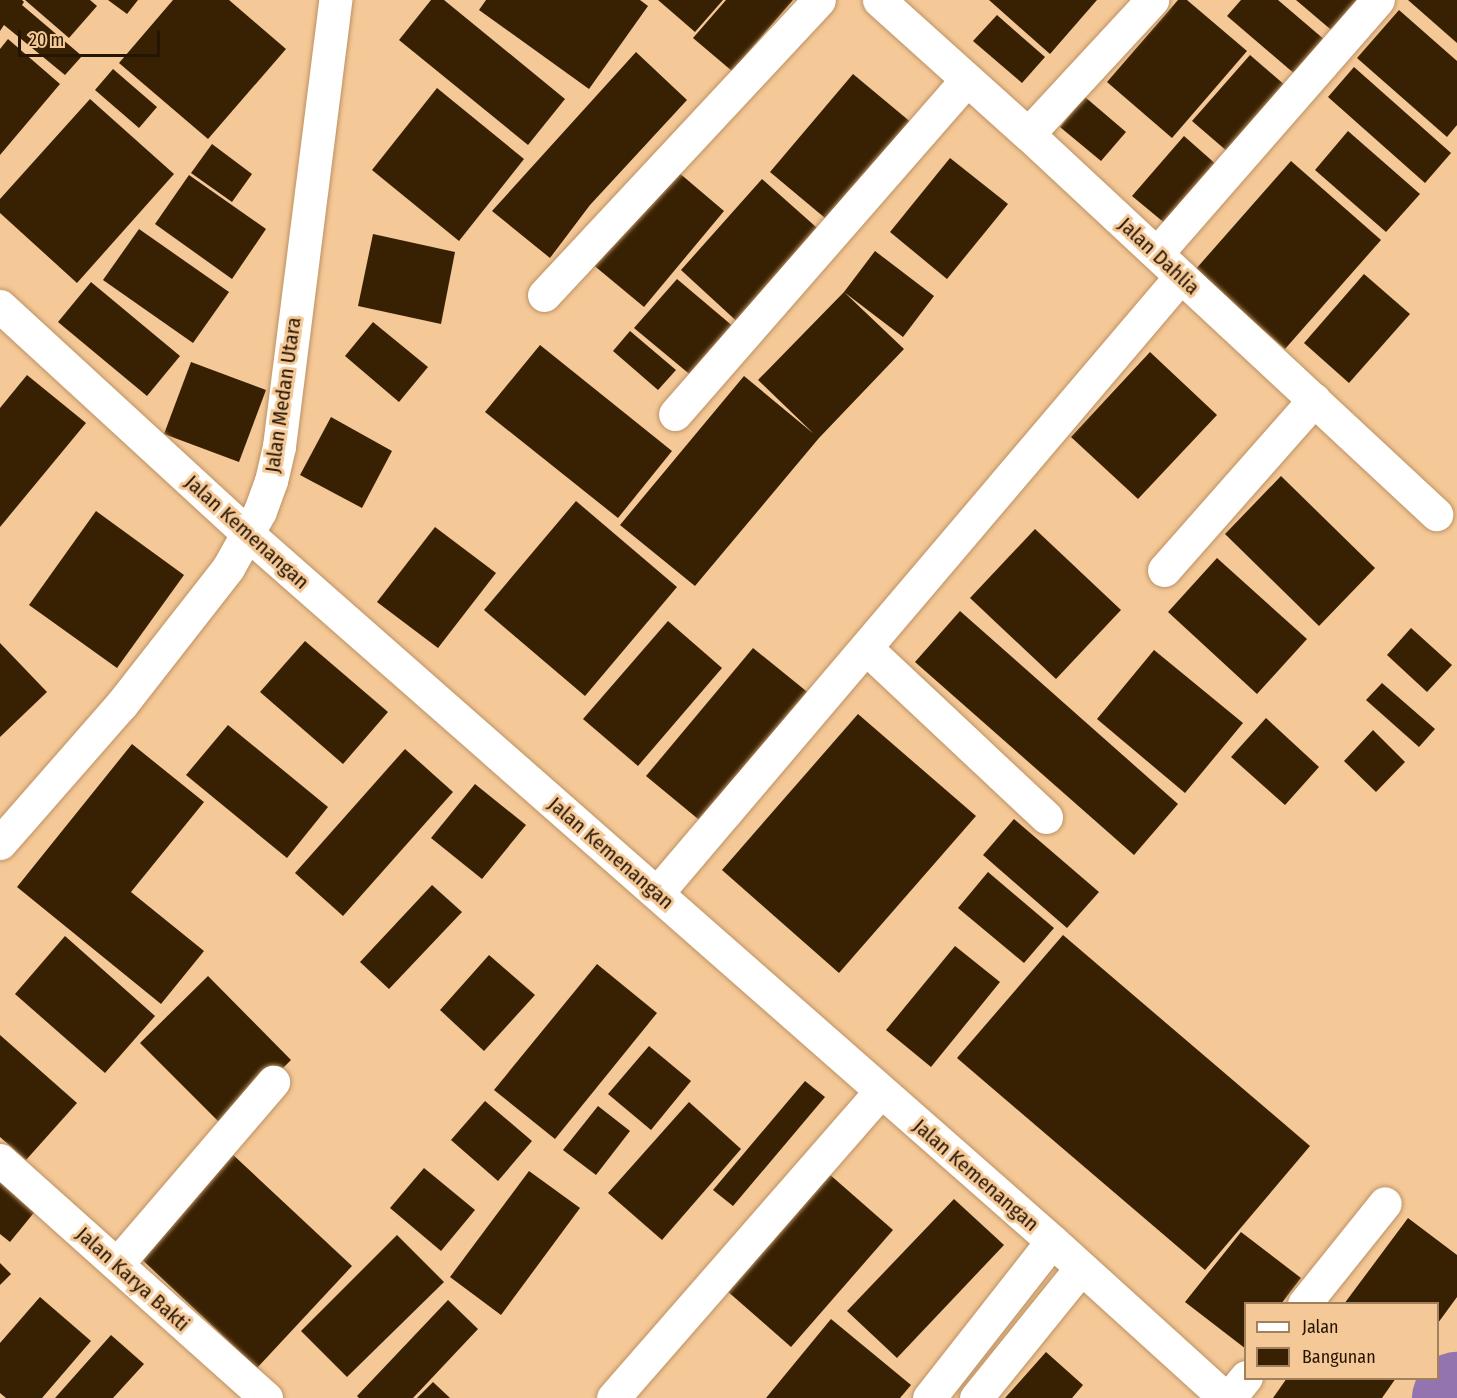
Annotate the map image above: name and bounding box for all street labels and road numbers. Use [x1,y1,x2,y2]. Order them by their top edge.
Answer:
street label: Jalan Dahlia [1113,212,1205,300]
street label: Jalan Medan Utara [260,316,306,474]
street label: Jalan Kemenangan [180,470,314,594]
street label: Jalan Kemenangan [543,791,679,915]
street label: Jalan Kemenangan [908,1113,1044,1237]
street label: Jalan Karya Bakti [71,1221,195,1337]

